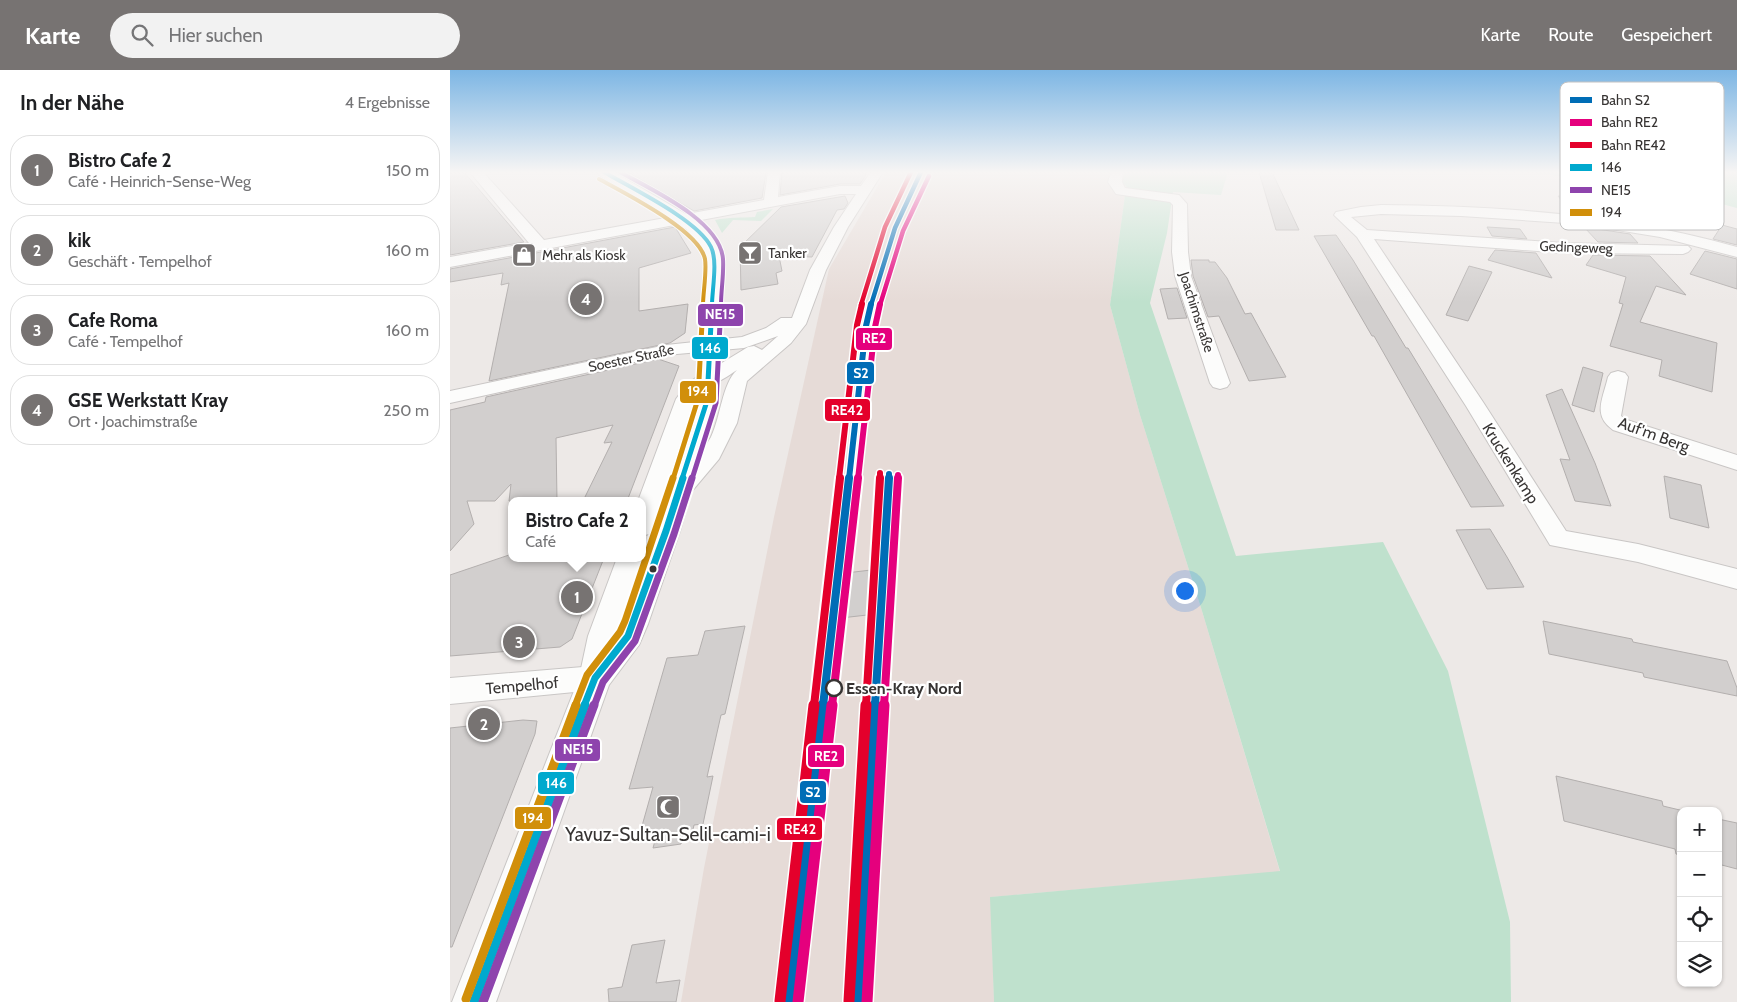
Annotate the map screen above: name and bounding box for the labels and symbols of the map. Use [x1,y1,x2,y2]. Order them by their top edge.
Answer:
legend [1560,82,1724,230]
text: Bahn S2 [1601,91,1650,109]
text: Bahn RE2 [1601,113,1658,131]
text: Bahn RE42 [1601,136,1666,154]
text: 146 [1601,158,1622,176]
text: NE15 [1601,181,1631,199]
text: 194 [1601,203,1622,221]
street label: Gedingeweg [1539,237,1614,257]
bar icon: Tanker [737,240,763,266]
shop icon: Mehr als Kiosk [511,242,537,268]
place label: Tanker [768,244,807,262]
place label: Mehr als Kiosk [542,246,626,264]
street label: Joachimstraße [1175,268,1218,355]
pin: 4 [570,280,602,318]
line badge: NE15 [697,303,744,327]
text: NE15 [705,305,735,323]
line badge: RE2 [855,327,893,351]
text: RE2 [862,329,886,347]
line badge: 146 [691,336,729,360]
text: 146 [699,339,721,357]
street label: Soester Straße [587,340,675,376]
line badge: S2 [846,361,875,385]
text: S2 [853,364,869,382]
line badge: 194 [679,380,717,404]
text: 194 [687,382,709,400]
line badge: RE42 [824,398,871,422]
text: RE42 [831,401,863,419]
street label: Auf'm Berg [1616,413,1693,456]
street label: Kruckenkamp [1478,419,1543,507]
unlabelled marker [648,564,658,574]
pin: 1 [561,578,593,616]
your location [1172,578,1198,604]
pin: 3 [503,623,535,661]
street label: Tempelhof [485,673,560,698]
marker: Essen-Kray Nord [825,679,843,697]
place label: Essen-Kray Nord [846,679,962,698]
pin: 2 [468,705,500,743]
line badge: NE15 [554,738,601,762]
text: NE15 [563,740,593,758]
line badge: RE2 [807,744,845,768]
text: RE2 [814,747,838,765]
line badge: 146 [537,771,575,795]
text: 146 [545,774,567,792]
line badge: S2 [799,780,827,804]
text: S2 [805,783,821,801]
mosque icon: Yavuz-Sultan-Selil-cami-i [655,794,681,820]
line badge: 194 [514,806,552,830]
text: 194 [522,809,544,827]
line badge: RE42 [776,817,823,841]
text: RE42 [784,820,816,838]
place label: Yavuz-Sultan-Selil-cami-i [564,823,771,846]

